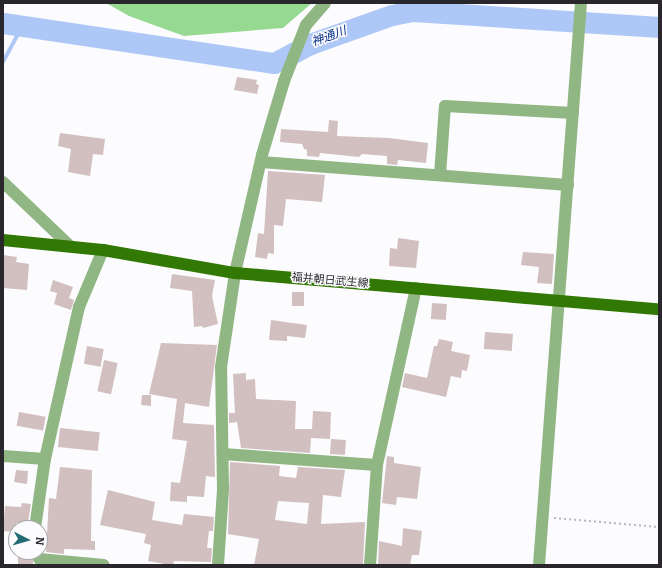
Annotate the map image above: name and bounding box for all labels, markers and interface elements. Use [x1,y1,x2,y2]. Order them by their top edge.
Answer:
water label: 神通川 [310,24,348,50]
street label: 福井朝日武生線 [291,271,369,291]
north arrow [8,520,48,560]
text: N [33,536,46,546]

